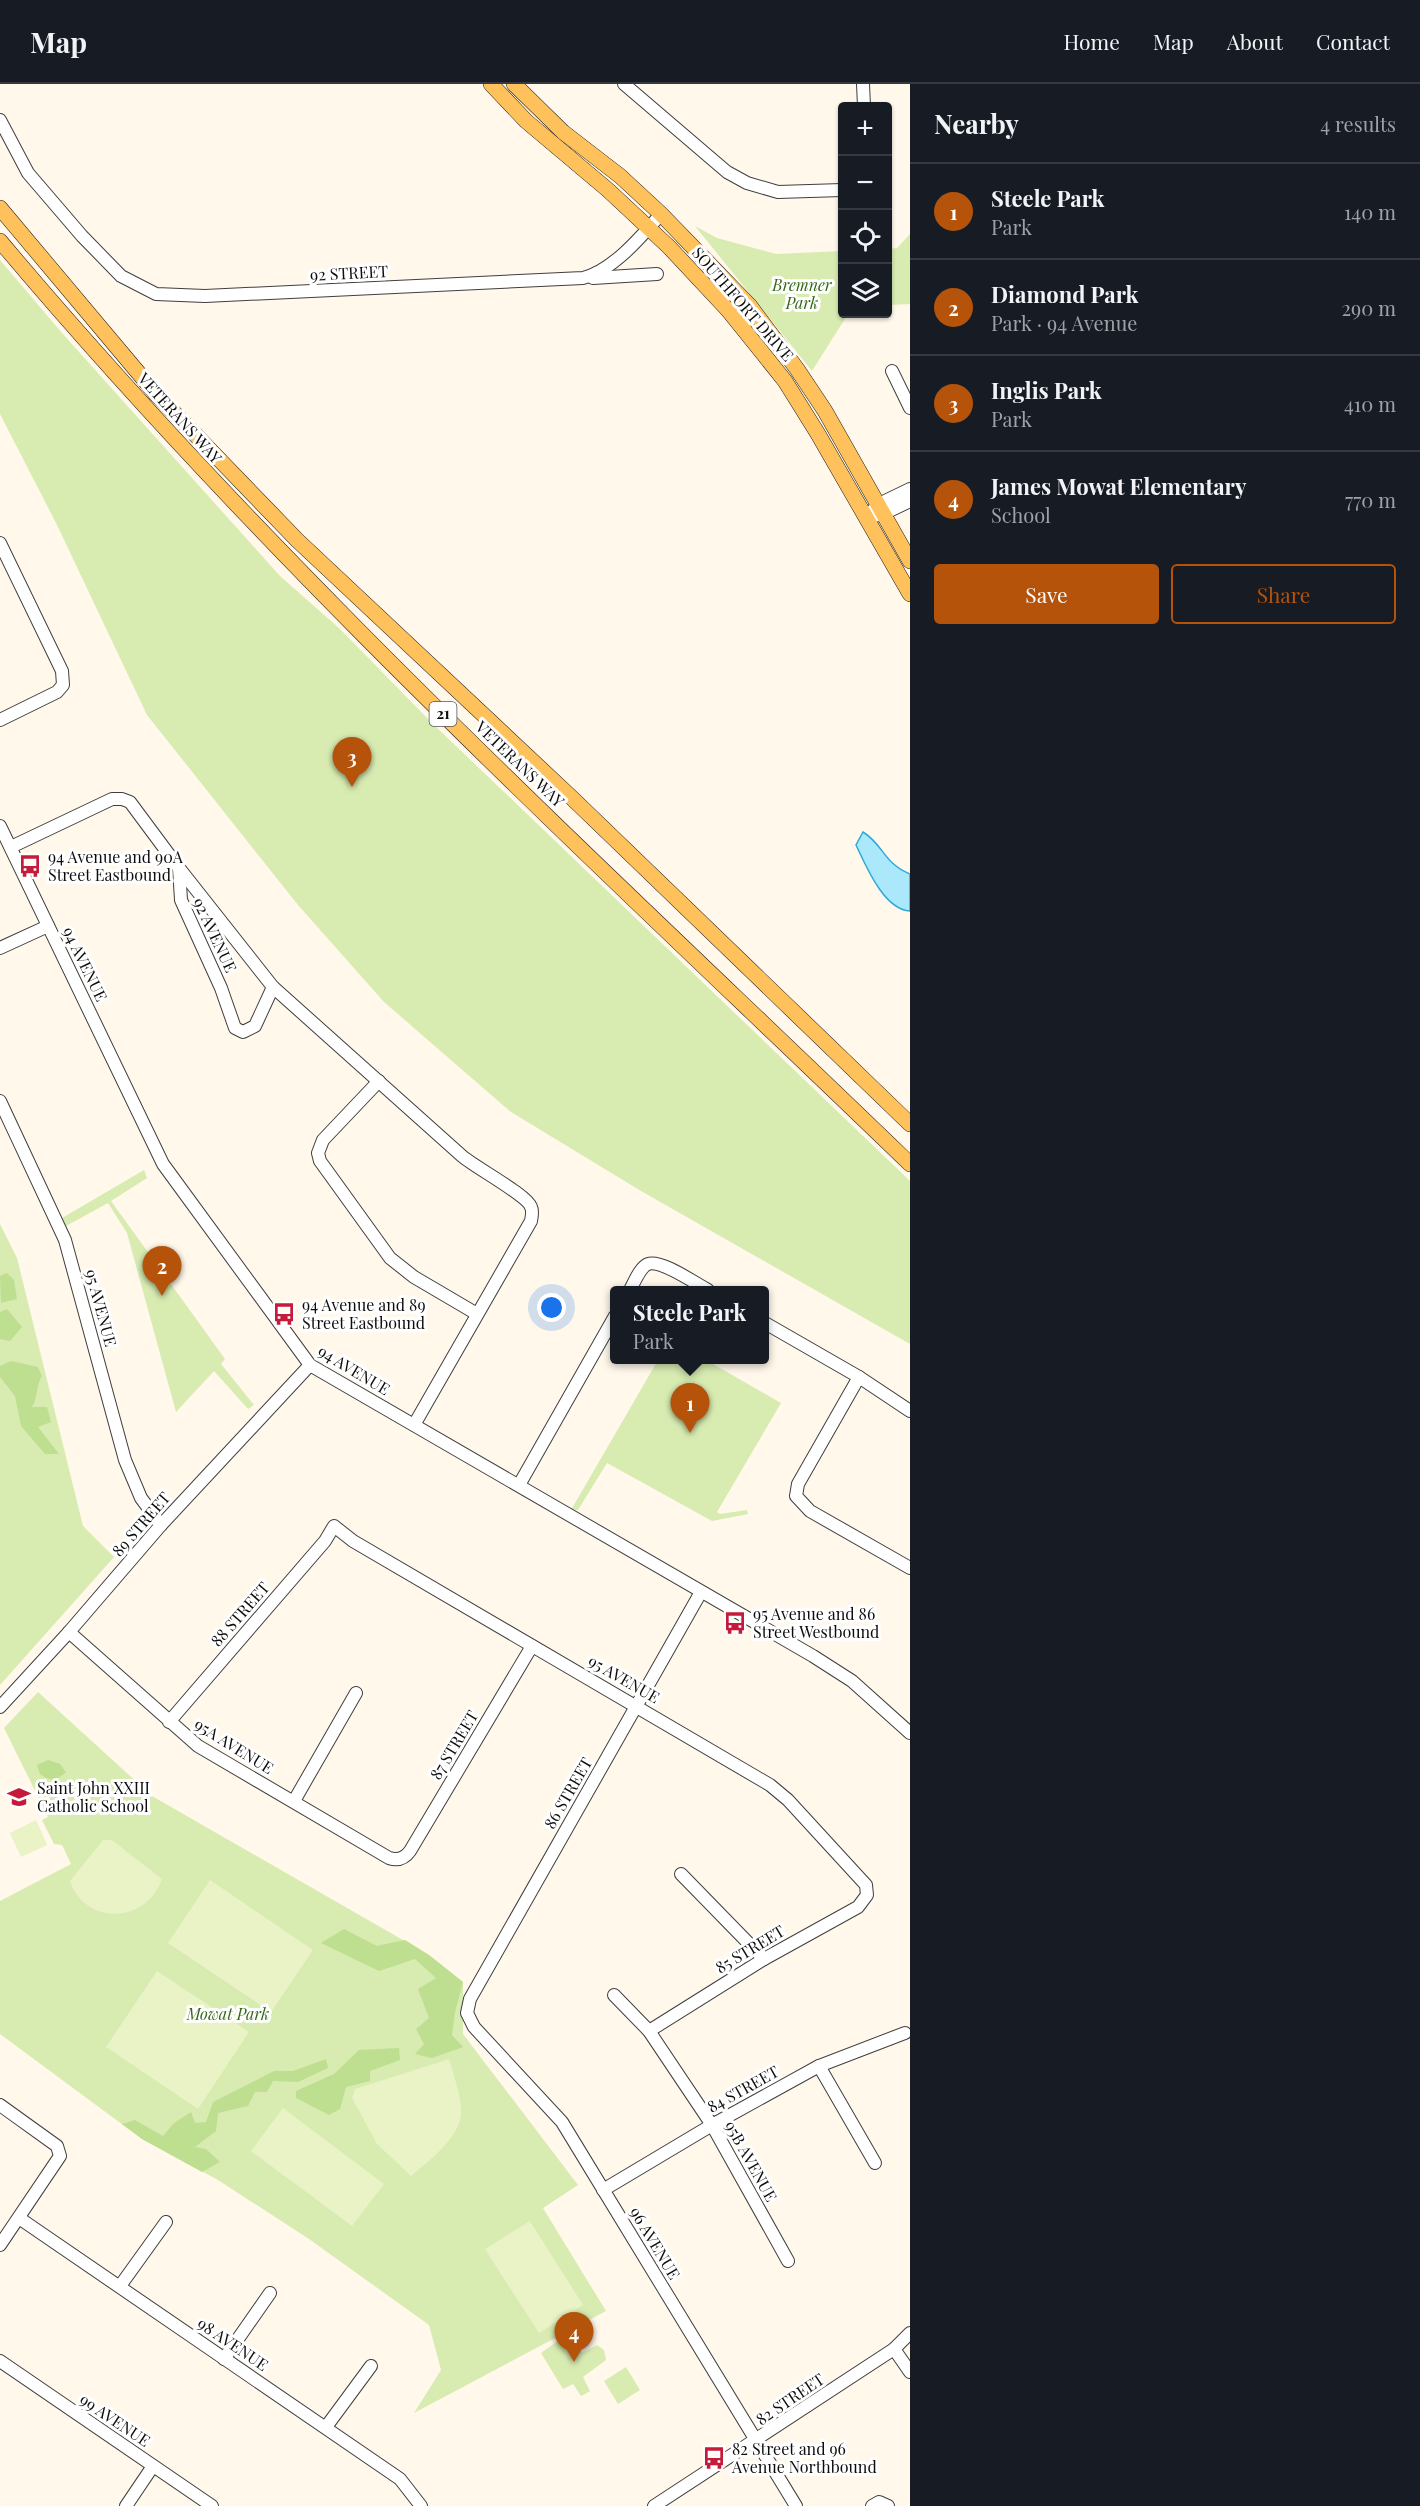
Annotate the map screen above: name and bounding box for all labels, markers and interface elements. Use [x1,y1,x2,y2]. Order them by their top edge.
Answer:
text: Map [30,23,87,60]
text: Home [1064,27,1120,55]
text: Map [1153,27,1194,55]
text: About [1227,27,1283,55]
text: Contact [1316,27,1390,55]
map controls [838,102,892,318]
button: + [838,102,892,156]
text: Nearby [934,106,1019,141]
text: 4 results [1320,110,1396,137]
button: − [838,156,892,210]
text: Steele Park [991,183,1104,213]
text: 1 [950,198,957,225]
text: 140 m [1344,198,1396,225]
button: locate [838,210,892,264]
text: Park [991,213,1032,240]
street label: SOUTHFORT DRIVE [688,242,799,365]
street label: 92 STREET [309,260,389,285]
button: layers [838,264,892,318]
park label: Bremner Park [771,274,833,313]
text: Diamond Park [991,279,1138,309]
text: 2 [948,294,959,321]
text: 290 m [1342,294,1396,321]
text: Park · 94 Avenue [991,309,1137,336]
street label: VETERANS WAY [133,367,227,468]
text: Inglis Park [991,375,1102,405]
text: 3 [949,390,958,417]
text: 410 m [1344,390,1396,417]
text: Park [991,405,1032,432]
text: James Mowat Elementary [991,471,1246,501]
text: 4 [948,486,959,513]
text: 770 m [1345,486,1396,513]
text: School [991,501,1051,528]
button: Save [934,564,1159,624]
button: Share [1171,564,1396,624]
road number: 21 [430,702,456,726]
street label: VETERANS WAY [471,715,570,812]
pin: 3 [332,738,372,787]
place label: 94 Avenue and 90A Street Eastbound [48,846,184,885]
bus stop icon: 94 Avenue and 90A Street Eastbound [17,853,43,879]
street label: 92 AVENUE [189,894,242,976]
street label: 94 AVENUE [58,923,113,1005]
pin: 2 [142,1246,182,1296]
street label: 95 AVENUE [81,1267,122,1349]
popup [610,1286,769,1364]
your location [537,1293,566,1322]
place label: 94 Avenue and 89 Street Eastbound [302,1294,426,1333]
text: Steele Park [633,1297,746,1327]
bus stop icon: 94 Avenue and 89 Street Eastbound [271,1301,297,1327]
text: Park [633,1327,674,1354]
street label: 94 AVENUE [314,1340,394,1399]
pin: 1 [670,1384,710,1433]
street label: 89 STREET [107,1487,174,1560]
street label: 88 STREET [206,1577,273,1650]
place label: 95 Avenue and 86 Street Westbound [753,1603,879,1642]
bus stop icon: 95 Avenue and 86 Street Westbound [722,1610,748,1636]
street label: 95 AVENUE [585,1650,664,1707]
street label: 87 STREET [425,1706,482,1783]
street label: 95A AVENUE [191,1713,278,1778]
street label: 86 STREET [539,1753,596,1832]
place label: Saint John XXIII Catholic School [37,1777,150,1816]
school or university icon: Saint John XXIII Catholic School [6,1784,32,1810]
street label: 85 STREET [711,1920,788,1977]
park label: Mowat Park [186,2003,269,2024]
street label: 84 STREET [703,2060,782,2117]
street label: 95B AVENUE [721,2117,782,2205]
street label: 96 AVENUE [626,2203,685,2283]
street label: 98 AVENUE [194,2312,273,2375]
pin: 4 [554,2312,594,2362]
street label: 82 STREET [751,2368,828,2429]
street label: 99 AVENUE [76,2388,155,2451]
place label: 82 Street and 96 Avenue Northbound [731,2438,877,2477]
bus stop icon: 82 Street and 96 Avenue Northbound [701,2445,727,2471]

